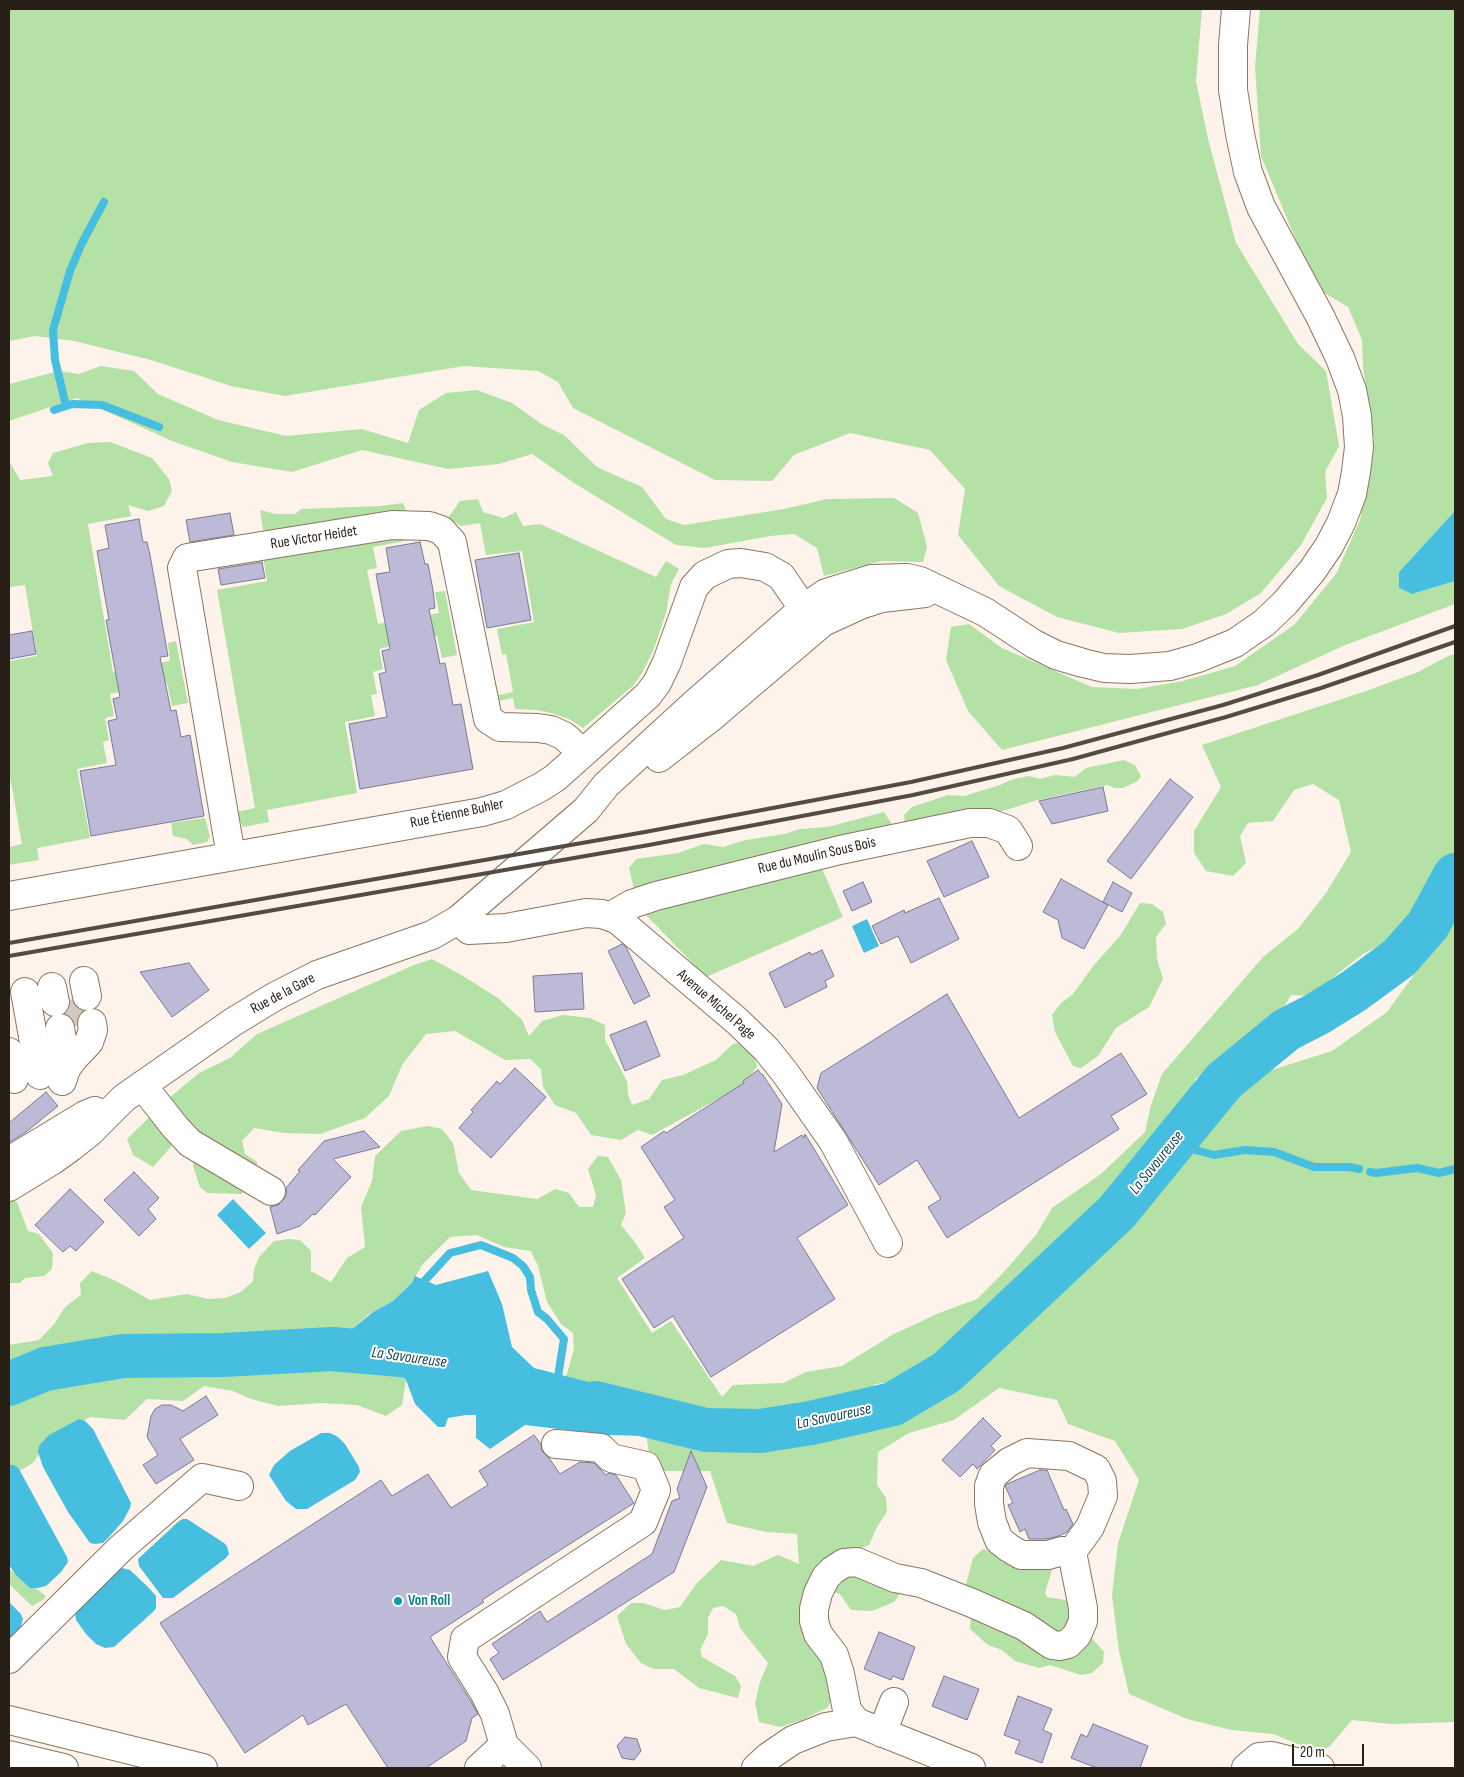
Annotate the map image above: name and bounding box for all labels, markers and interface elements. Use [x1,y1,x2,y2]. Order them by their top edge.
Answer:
street label: Rue Victor Heidet [269,522,359,554]
street label: Rue Étienne Buhler [409,795,505,833]
street label: Rue du Moulin Sous Bois [756,834,878,878]
street label: Avenue Michel Page [673,966,759,1044]
street label: Rue de la Gare [248,970,318,1018]
water label: La Savoureuse [1126,1128,1188,1198]
water label: La Savoureuse [370,1343,448,1373]
water label: La Savoureuse [795,1400,873,1434]
place label: Von Roll [408,1592,450,1610]
marker: Von Roll [392,1595,404,1607]
scale bar [1294,1734,1366,1766]
text: 20 m [1300,1743,1325,1762]

